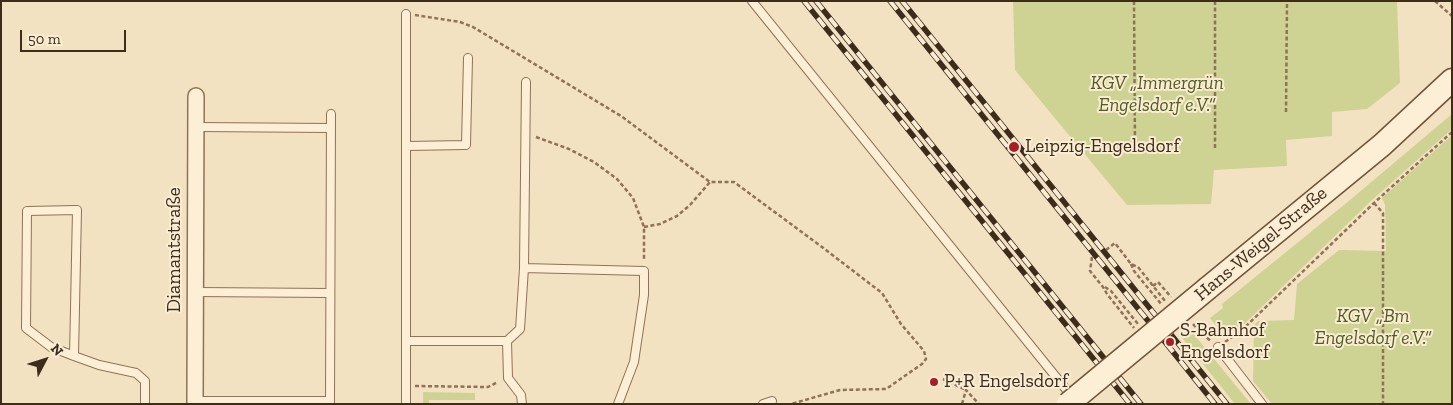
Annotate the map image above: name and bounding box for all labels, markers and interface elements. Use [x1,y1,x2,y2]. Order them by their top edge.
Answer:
scale bar [22,20,129,52]
text: 50 m [28,30,61,48]
park label: KGV „Immergrün Engelsdorf e.V.“ [1090,73,1224,117]
place label: Leipzig-Engelsdorf [1025,136,1179,158]
marker: Leipzig-Engelsdorf [1007,140,1021,154]
street label: Hans-Weigel-Straße [1190,182,1332,306]
street label: Diamantstraße [164,187,186,313]
park label: KGV „Bm Engelsdorf e.V.“ [1315,306,1431,350]
place label: S-Bahnhof Engelsdorf [1180,320,1269,364]
north arrow [20,335,70,385]
marker: S-Bahnhof Engelsdorf [1164,336,1176,348]
text: N [47,340,67,360]
place label: P+R Engelsdorf [944,371,1068,393]
marker: P+R Engelsdorf [928,376,940,388]

